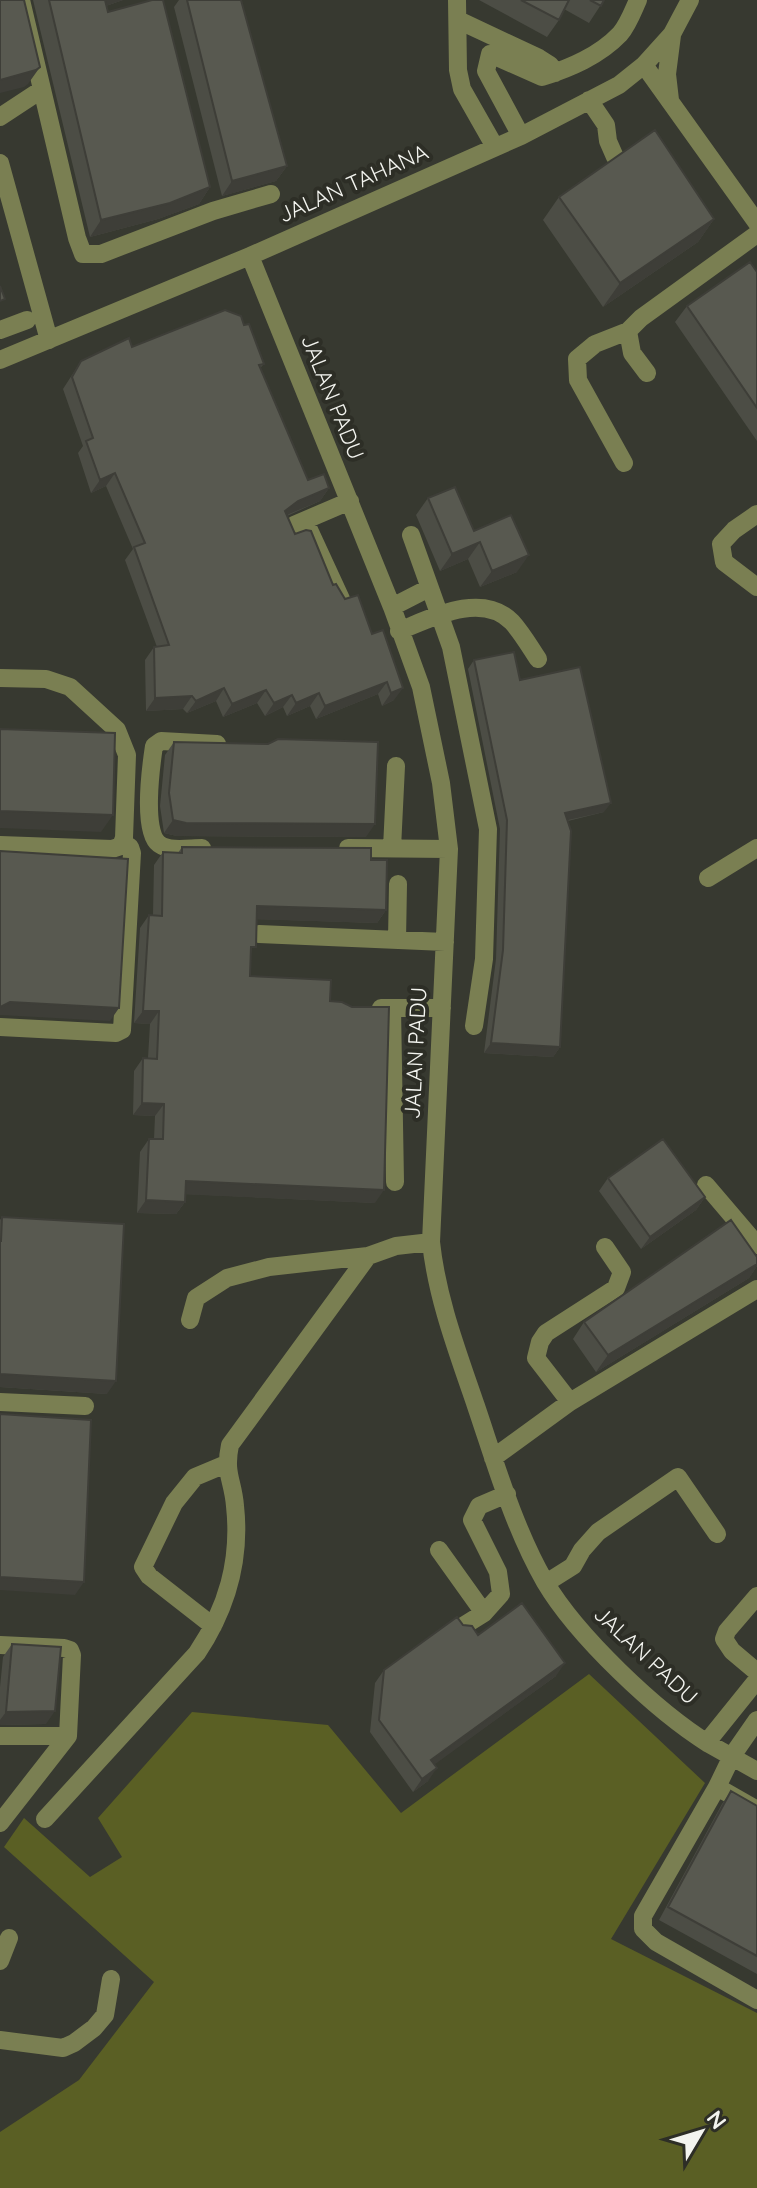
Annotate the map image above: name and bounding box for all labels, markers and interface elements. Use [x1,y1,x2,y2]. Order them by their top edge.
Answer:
street label: JALAN TAHANA [274,137,432,229]
street label: JALAN PADU [295,330,371,464]
street label: JALAN PADU [398,986,432,1120]
street label: JALAN PADU [588,1600,704,1710]
north arrow [661,2092,741,2172]
text: N [701,2105,733,2135]

